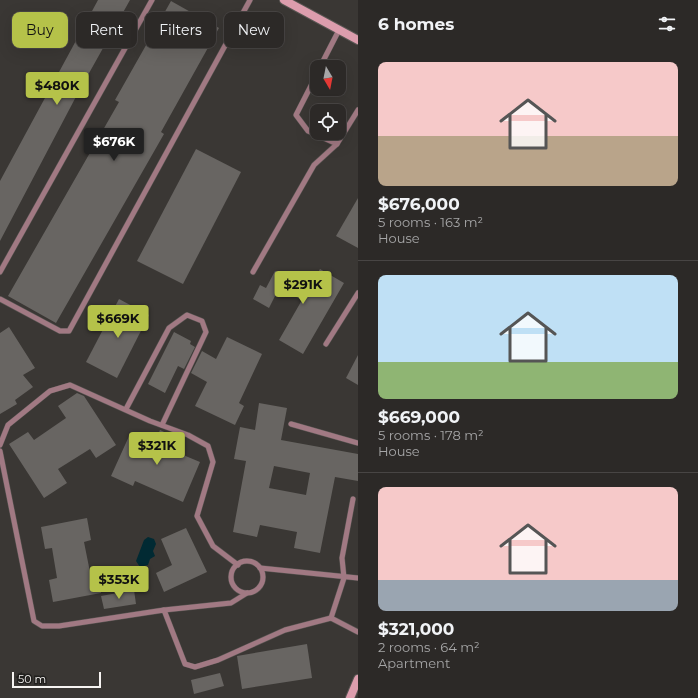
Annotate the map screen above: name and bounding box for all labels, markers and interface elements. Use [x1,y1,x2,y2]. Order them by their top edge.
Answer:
chip: Buy [12,12,68,48]
chip: Rent [76,12,137,48]
chip: Filters [145,12,216,48]
chip: New [224,12,284,48]
icon: filters [656,13,678,35]
text: 6 homes [378,14,454,34]
north arrow [310,60,346,96]
map controls [310,60,346,140]
pin: $480K [29,72,85,106]
text: $480K [35,77,79,93]
icon: home [492,88,564,160]
button: locate [310,104,346,140]
pin: $676K [86,128,142,162]
text: $676K [93,133,135,149]
text: $676,000 [378,194,460,214]
text: 5 rooms · 163 m² [378,214,483,230]
text: House [378,230,420,246]
pin: $291K [275,271,331,305]
text: $291K [284,276,322,292]
icon: home [492,301,564,373]
pin: $669K [90,305,146,339]
text: $669K [97,310,139,326]
text: $669,000 [378,407,460,427]
text: 5 rooms · 178 m² [378,427,484,443]
pin: $321K [129,432,185,466]
text: $321K [138,437,176,453]
text: House [378,443,420,459]
icon: home [492,513,564,585]
pin: $353K [91,566,147,600]
text: $353K [99,571,139,587]
text: $321,000 [378,619,454,639]
text: 2 rooms · 64 m² [378,639,480,655]
text: Apartment [378,655,450,671]
scale bar [12,670,101,689]
text: 50 m [18,672,46,686]

